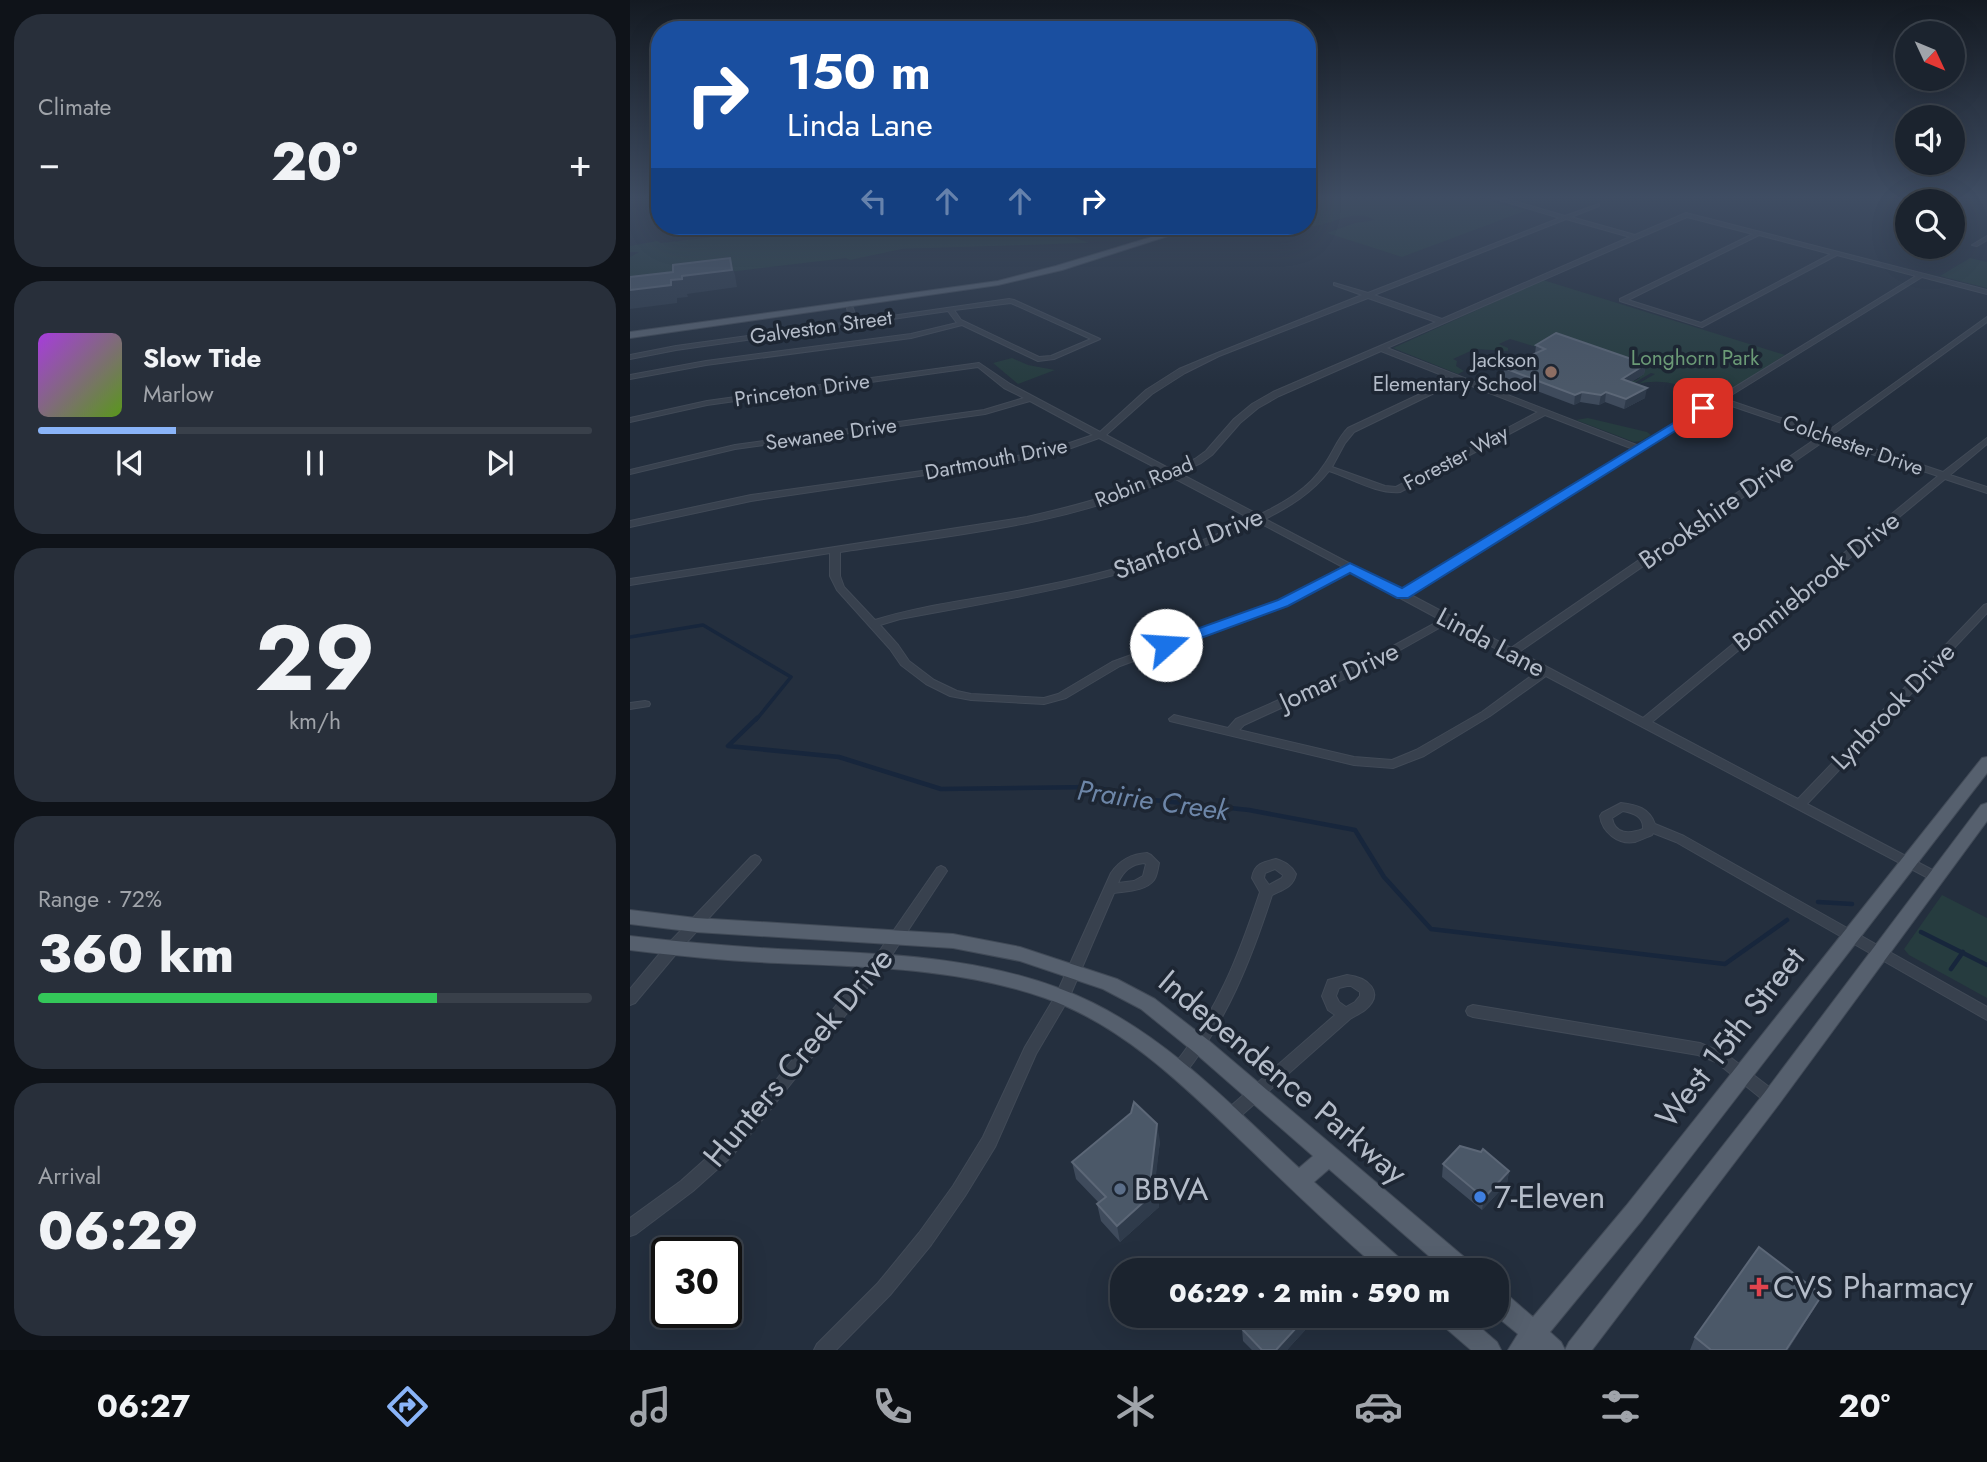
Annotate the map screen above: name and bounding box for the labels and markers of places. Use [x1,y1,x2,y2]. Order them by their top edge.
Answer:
place label: Jackson Elementary School [1373,345,1537,399]
marker: Jackson Elementary School [1543,364,1559,380]
pin [1673,378,1733,438]
place label: BBVA [1134,1166,1208,1212]
place label: 7-Eleven [1494,1174,1605,1220]
marker: BBVA [1112,1181,1128,1197]
marker: 7-Eleven [1472,1189,1488,1205]
place label: CVS Pharmacy [1773,1264,1974,1310]
marker: CVS Pharmacy [1751,1279,1767,1295]

